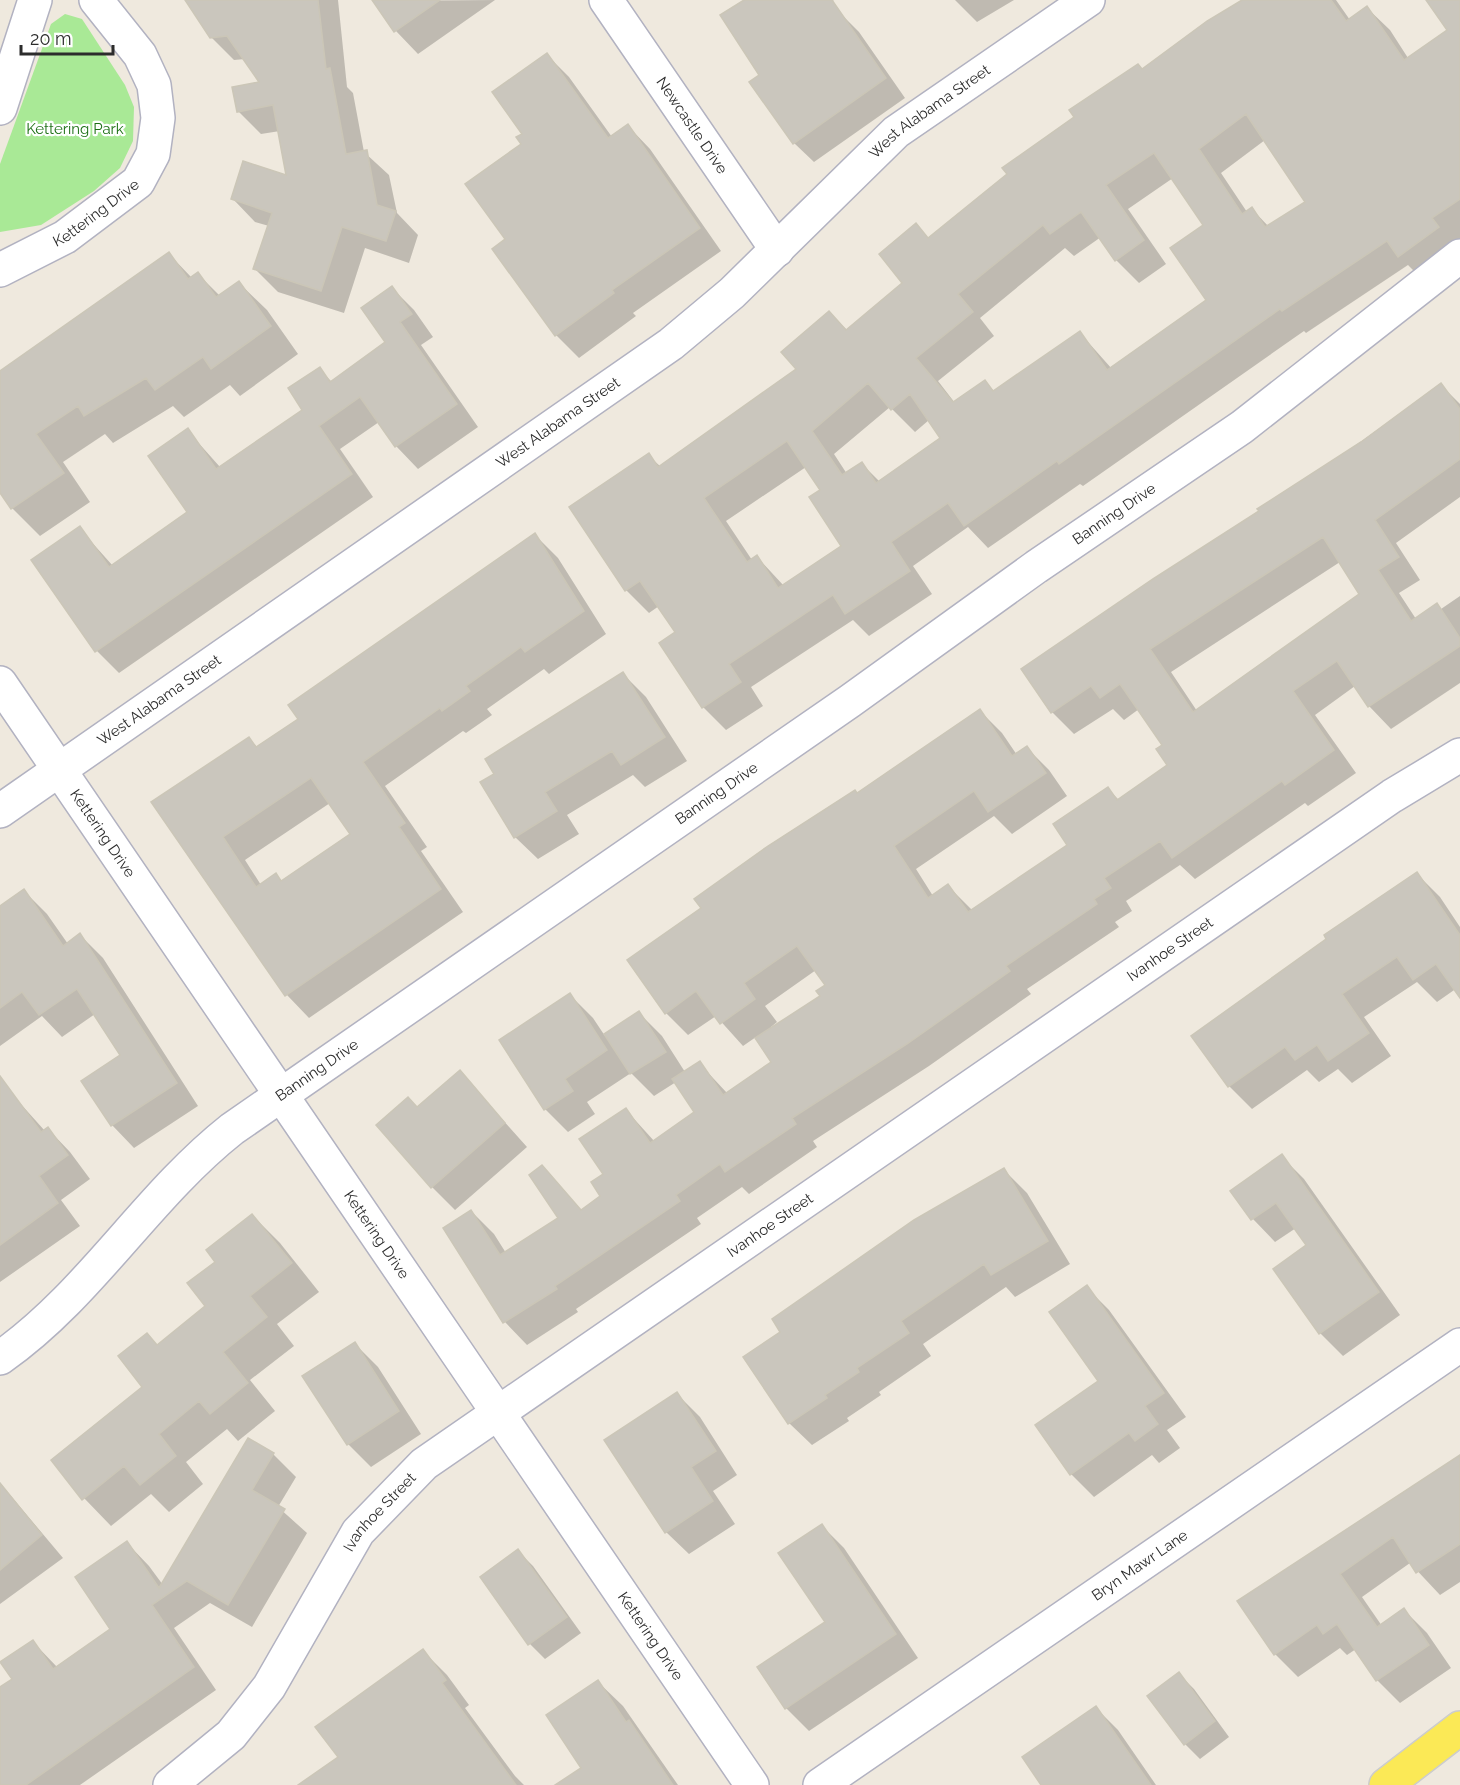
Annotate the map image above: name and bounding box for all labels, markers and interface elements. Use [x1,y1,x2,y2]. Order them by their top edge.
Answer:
scale bar [21,18,112,56]
text: 20 m [30,28,72,49]
street label: West Alabama Street [865,61,994,162]
street label: Newcastle Drive [652,74,731,177]
park label: Kettering Park [26,120,124,138]
street label: Kettering Drive [50,175,143,251]
street label: West Alabama Street [493,373,623,472]
street label: Banning Drive [1069,479,1159,549]
street label: West Alabama Street [94,651,224,749]
street label: Banning Drive [672,758,762,828]
street label: Kettering Drive [66,786,139,881]
street label: Ivanhoe Street [1124,913,1216,985]
street label: Banning Drive [272,1035,362,1105]
street label: Kettering Drive [340,1187,413,1283]
street label: Ivanhoe Street [724,1189,816,1261]
street label: Ivanhoe Street [340,1469,420,1555]
street label: Bryn Mawr Lane [1088,1526,1191,1604]
street label: Kettering Drive [614,1589,687,1684]

